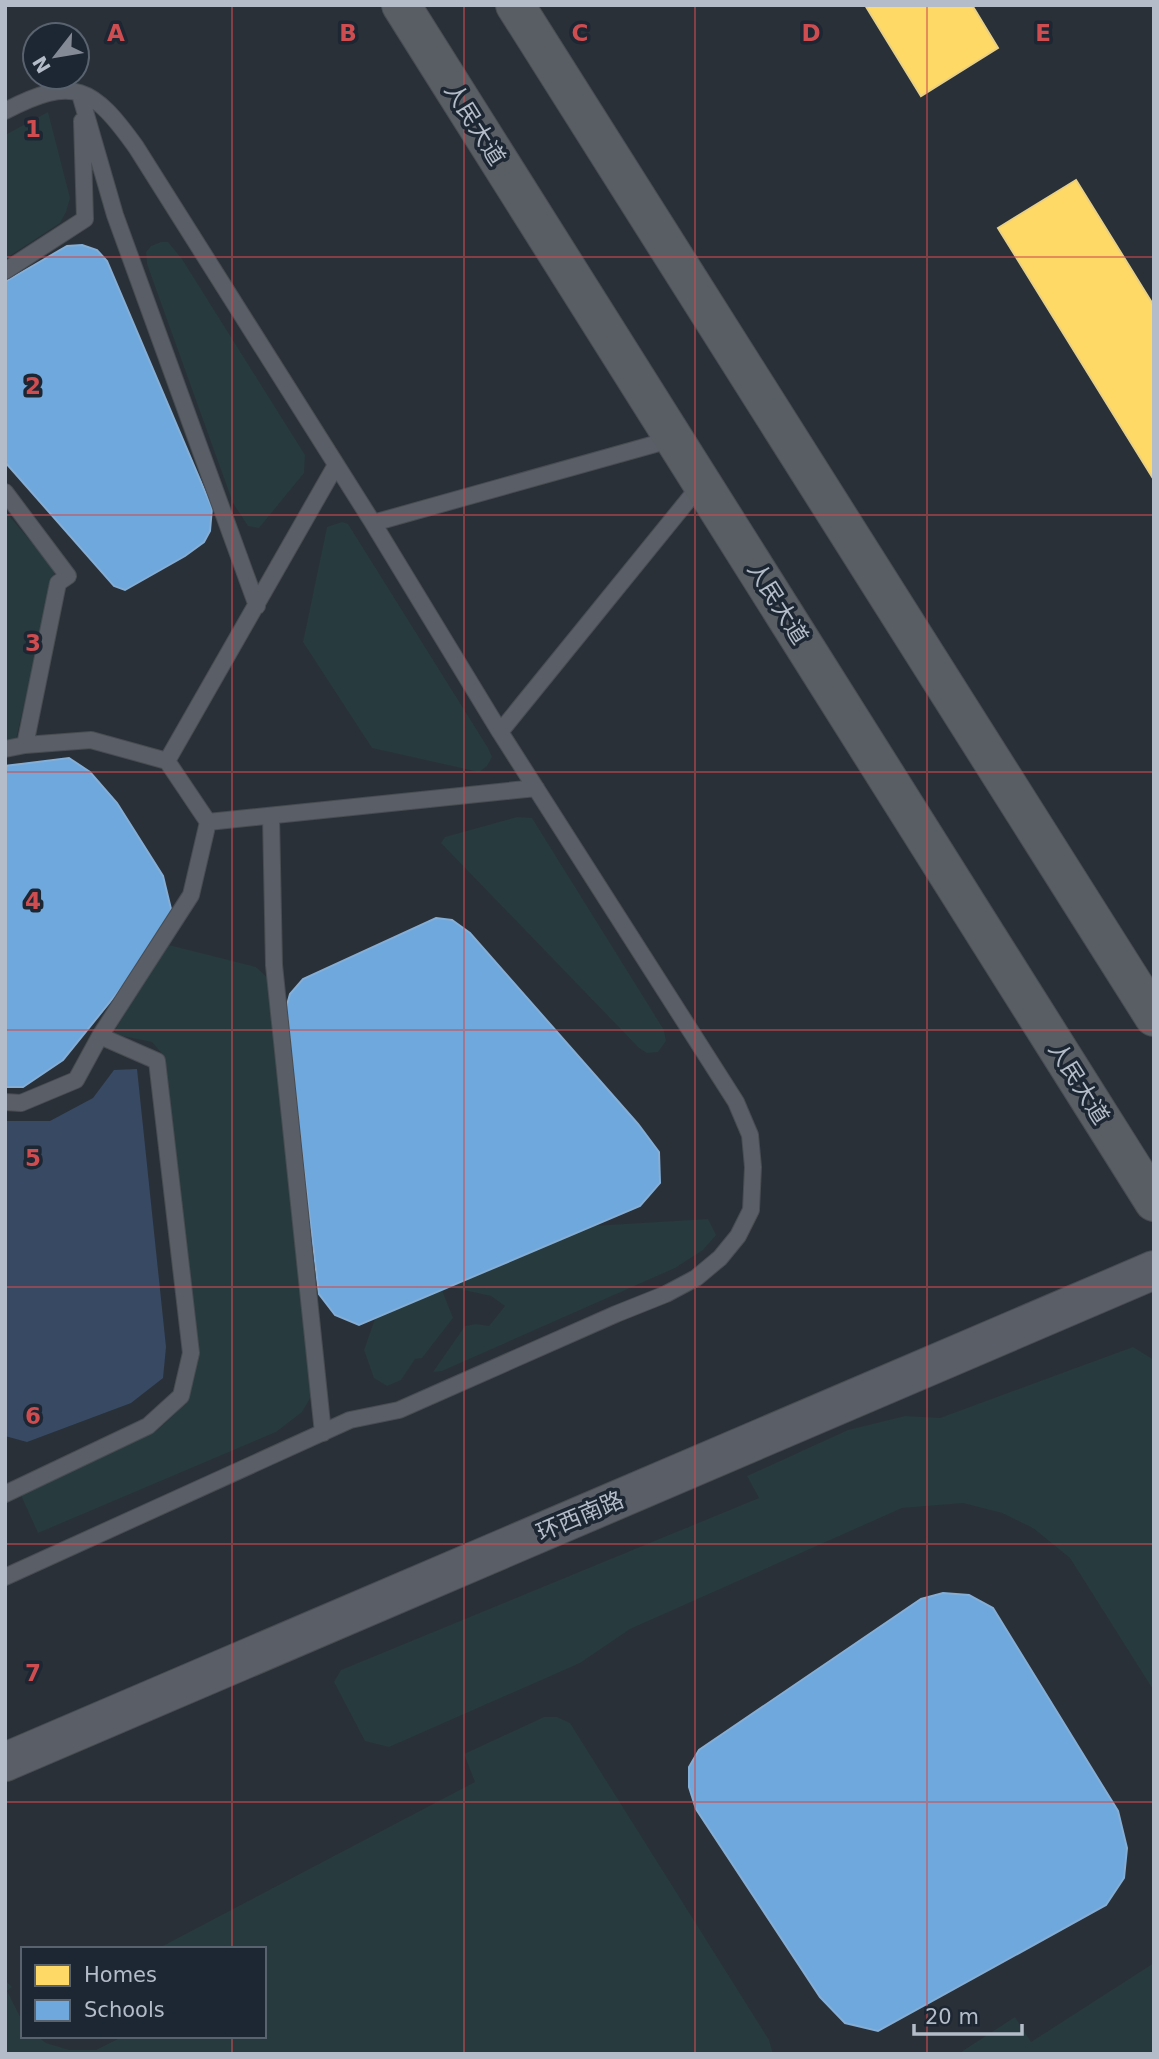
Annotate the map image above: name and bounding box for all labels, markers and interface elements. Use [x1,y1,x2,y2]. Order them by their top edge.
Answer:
text: A [107,20,125,46]
text: B [339,20,357,46]
text: C [572,20,588,46]
text: D [801,20,821,46]
text: E [1035,20,1051,46]
north arrow [21,21,91,91]
text: N [28,52,55,77]
street label: 人民大道 [440,78,510,170]
text: 1 [25,116,41,142]
text: 2 [25,373,41,399]
street label: 人民大道 [743,557,813,649]
text: 3 [25,630,41,656]
text: 4 [25,888,41,914]
street label: 人民大道 [1044,1037,1114,1129]
text: 5 [25,1145,41,1171]
text: 6 [25,1403,41,1429]
street label: 环西南路 [533,1486,627,1546]
text: 7 [25,1660,41,1686]
legend [21,1947,266,2038]
text: Homes [84,1963,157,1987]
scale bar [914,1993,1023,2037]
text: Schools [84,1998,165,2022]
text: 20 m [925,2005,979,2029]

